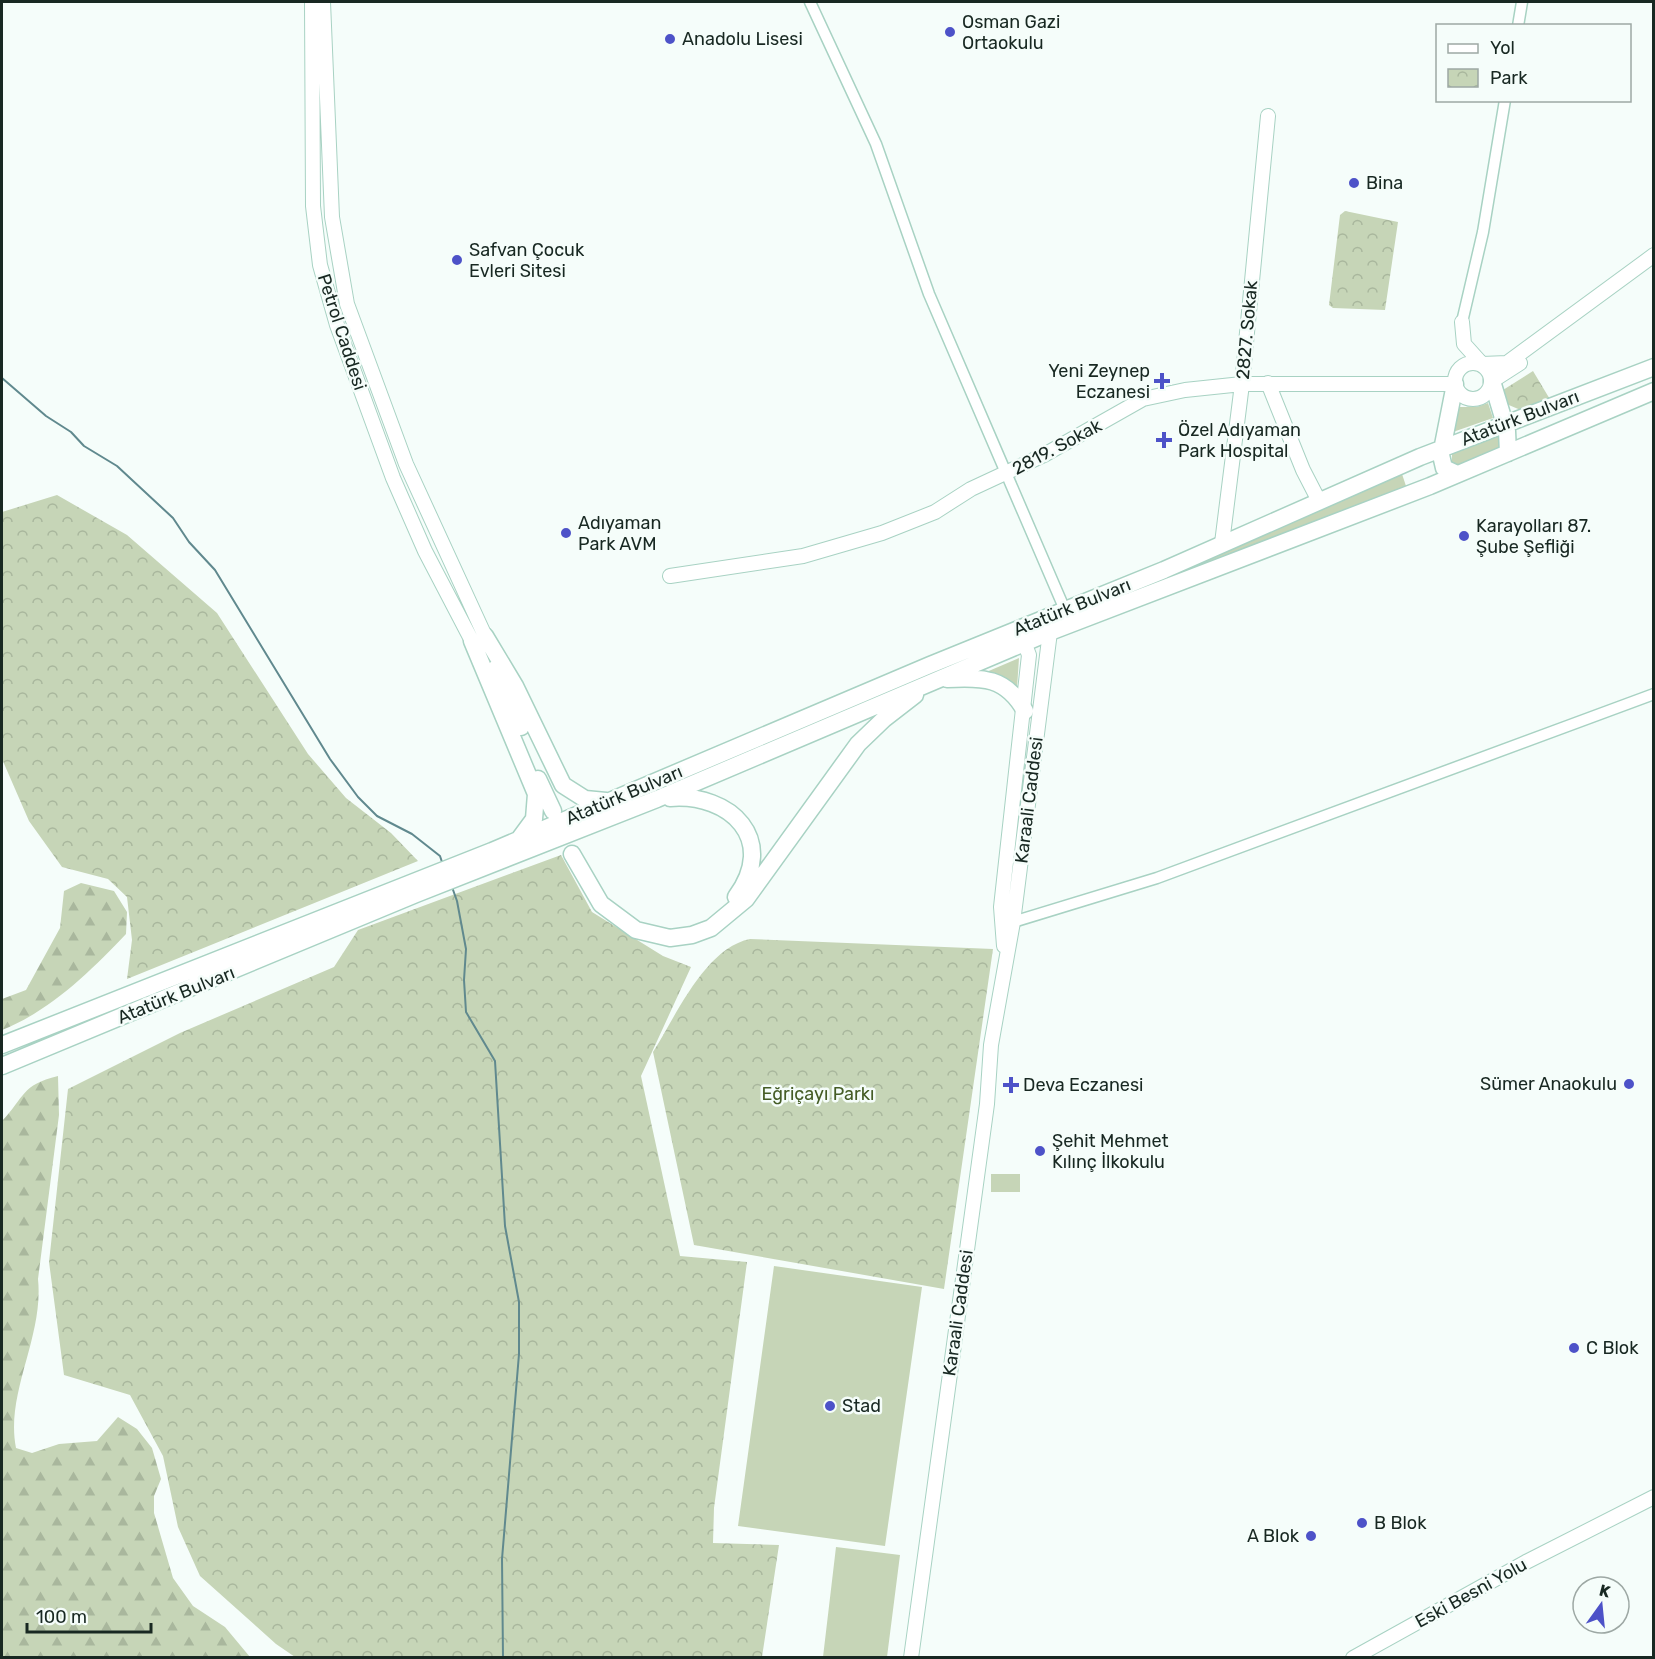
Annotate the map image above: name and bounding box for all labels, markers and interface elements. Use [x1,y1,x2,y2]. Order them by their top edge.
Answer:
place label: Osman Gazi Ortaokulu [962,11,1060,54]
legend [1436,24,1631,102]
marker: Osman Gazi Ortaokulu [943,25,957,39]
place label: Anadolu Lisesi [682,28,803,50]
marker: Anadolu Lisesi [663,32,677,46]
text: Yol [1490,37,1515,59]
text: Park [1490,67,1528,89]
place label: Bina [1366,172,1403,194]
marker: Bina [1347,176,1361,190]
place label: Safvan Çocuk Evleri Sitesi [469,239,585,282]
marker: Safvan Çocuk Evleri Sitesi [450,253,464,267]
street label: Petrol Caddesi [313,271,371,393]
street label: 2827. Sokak [1232,279,1262,380]
place label: Yeni Zeynep Eczanesi [1048,360,1150,403]
marker: Yeni Zeynep Eczanesi [1155,374,1169,388]
street label: Atatürk Bulvarı [1458,385,1582,451]
street label: 2819. Sokak [1009,414,1106,480]
place label: Özel Adıyaman Park Hospital [1178,419,1301,462]
marker: Özel Adıyaman Park Hospital [1155,431,1173,449]
place label: Adıyaman Park AVM [578,512,661,555]
place label: Karayolları 87. Şube Şefliği [1476,515,1591,558]
marker: Adıyaman Park AVM [559,526,573,540]
marker: Karayolları 87. Şube Şefliği [1457,529,1471,543]
street label: Atatürk Bulvarı [1010,573,1134,641]
street label: Karaali Caddesi [1010,735,1048,865]
street label: Atatürk Bulvarı [562,761,686,829]
street label: Atatürk Bulvarı [114,961,238,1029]
place label: Sümer Anaokulu [1480,1073,1617,1095]
place label: Deva Eczanesi [1023,1074,1143,1096]
marker: Sümer Anaokulu [1622,1077,1636,1091]
marker: Deva Eczanesi [1004,1078,1018,1092]
park label: Eğriçayı Parkı [762,1083,874,1105]
place label: Şehit Mehmet Kılınç İlkokulu [1052,1130,1168,1173]
marker: Şehit Mehmet Kılınç İlkokulu [1033,1144,1047,1158]
street label: Karaali Caddesi [938,1248,978,1378]
place label: C Blok [1586,1337,1639,1359]
marker: C Blok [1567,1341,1581,1355]
place label: Stad [842,1395,881,1417]
marker: Stad [823,1399,837,1413]
place label: B Blok [1374,1512,1427,1534]
marker: B Blok [1355,1516,1369,1530]
place label: A Blok [1247,1525,1300,1547]
marker: A Blok [1304,1529,1318,1543]
street label: Eski Besni Yolu [1411,1553,1531,1633]
north arrow [1571,1575,1631,1635]
text: K [1597,1580,1613,1602]
scale bar [27,1596,152,1634]
text: 100 m [36,1606,87,1628]

